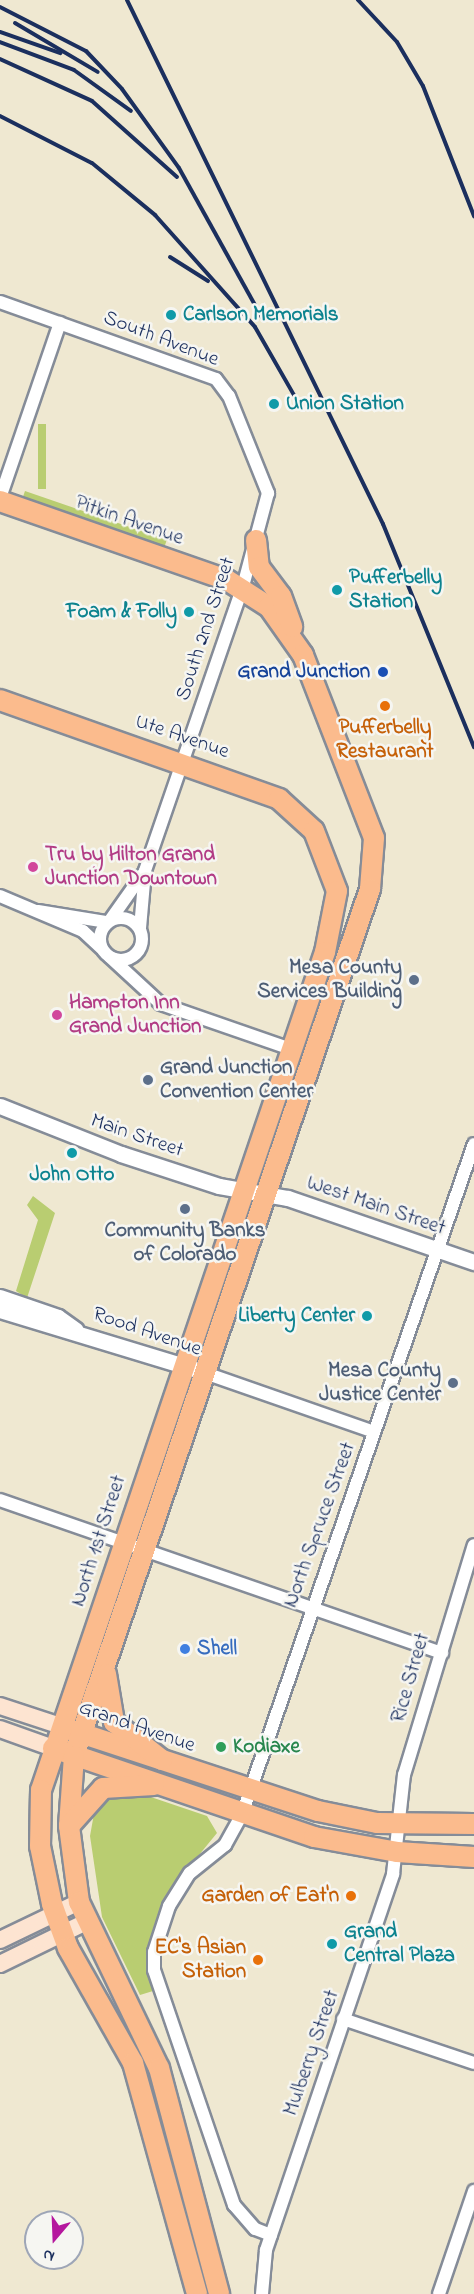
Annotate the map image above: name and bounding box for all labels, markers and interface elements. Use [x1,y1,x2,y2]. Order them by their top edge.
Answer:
place label: Carlson Memorials [183,302,338,328]
street label: South Avenue [100,305,222,373]
marker: Carlson Memorials [164,308,178,322]
place label: Union Station [286,391,404,417]
marker: Union Station [267,397,281,411]
street label: Pitkin Avenue [71,491,187,551]
street label: South 2nd Street [171,554,241,704]
place label: Pufferbelly Station [349,565,442,615]
marker: Pufferbelly Station [330,583,344,597]
place label: Foam & Folly [66,599,177,625]
marker: Foam & Folly [182,605,196,619]
place label: Grand Junction [238,659,370,685]
marker: Grand Junction [374,663,392,681]
marker: Pufferbelly Restaurant [378,699,392,713]
street label: Ute Avenue [132,709,232,765]
place label: Pufferbelly Restaurant [336,715,434,765]
place label: Tru by Hilton Grand Junction Downtown [45,842,217,892]
marker: Tru by Hilton Grand Junction Downtown [26,860,40,874]
place label: Mesa County Services Building [257,955,402,1005]
marker: Mesa County Services Building [407,973,421,987]
place label: Hampton Inn Grand Junction [69,990,201,1040]
marker: Hampton Inn Grand Junction [50,1008,64,1022]
place label: Grand Junction Convention Center [160,1055,313,1105]
marker: Grand Junction Convention Center [141,1073,155,1087]
street label: Main Street [87,1108,187,1164]
marker: John Otto [65,1146,79,1160]
place label: John Otto [30,1162,114,1188]
street label: West Main Street [303,1170,449,1242]
marker: Community Banks of Colorado [178,1202,192,1216]
place label: Community Banks of Colorado [105,1218,265,1268]
street label: Rood Avenue [89,1302,205,1362]
place label: Liberty Center [238,1303,355,1329]
marker: Liberty Center [360,1309,374,1323]
place label: Mesa County Justice Center [319,1358,441,1408]
marker: Mesa County Justice Center [446,1376,460,1390]
street label: North Spruce Street [278,1439,362,1611]
street label: North 1st Street [66,1472,132,1610]
street label: Rice Street [386,1630,436,1726]
place label: Shell [197,1636,237,1662]
marker: Shell [178,1642,192,1656]
street label: Grand Avenue [76,1695,198,1759]
place label: Kodiaxe [233,1734,300,1760]
marker: Kodiaxe [214,1740,228,1754]
place label: Garden of Eat'n [202,1883,339,1909]
marker: Garden of Eat'n [344,1889,358,1903]
place label: Grand Central Plaza [344,1919,455,1969]
place label: EC's Asian Station [155,1935,246,1985]
marker: Grand Central Plaza [325,1937,339,1951]
marker: EC's Asian Station [251,1953,265,1967]
street label: Mulberry Street [279,1987,345,2119]
north arrow [24,2210,84,2270]
text: N [40,2242,58,2268]

